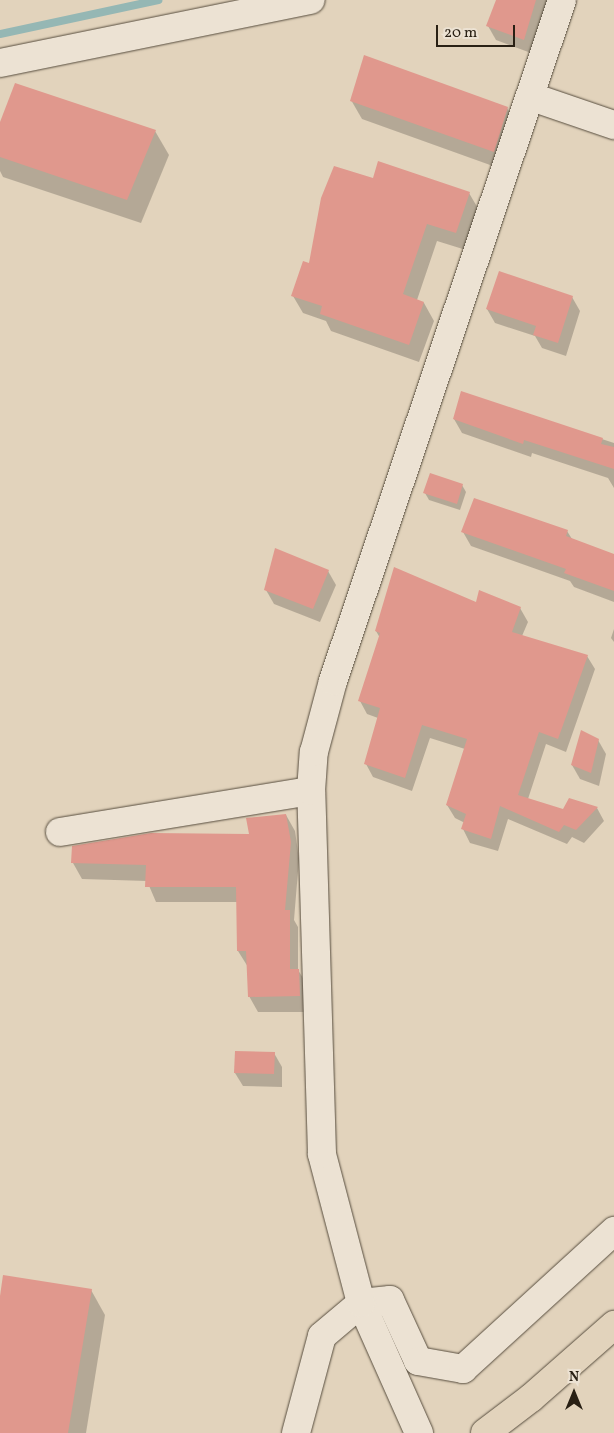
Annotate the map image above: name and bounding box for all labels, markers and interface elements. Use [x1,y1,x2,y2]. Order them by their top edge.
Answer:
scale bar [439,15,518,47]
text: 20 m [444,23,477,44]
north arrow [549,1368,599,1418]
text: N [569,1368,579,1387]

